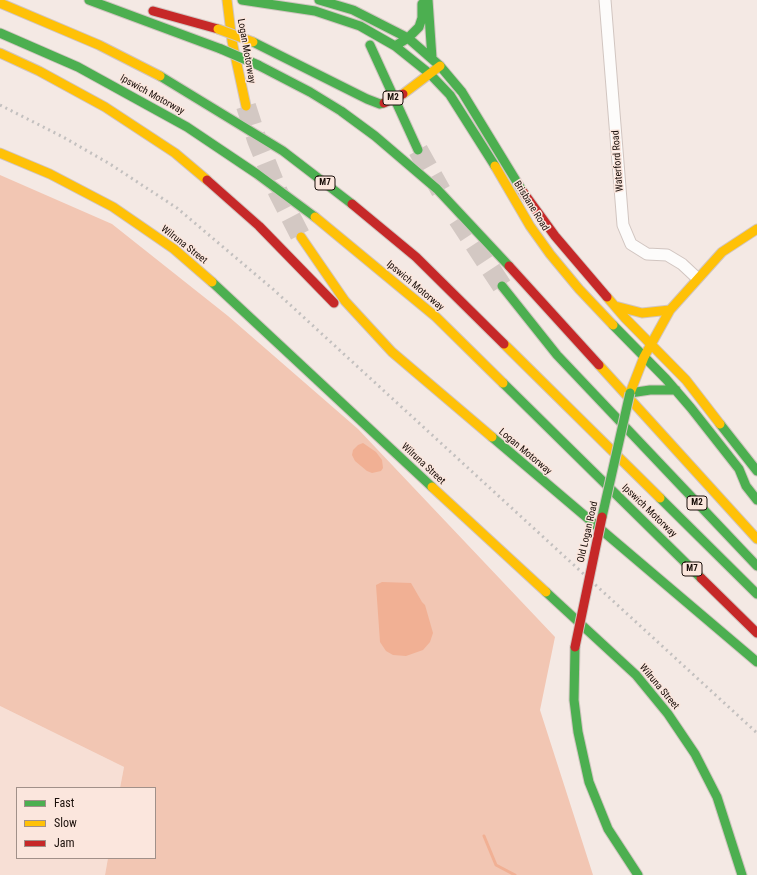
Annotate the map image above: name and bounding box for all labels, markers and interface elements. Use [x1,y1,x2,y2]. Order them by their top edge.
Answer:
street label: Logan Motorway [234,18,258,84]
street label: Ipswich Motorway [118,72,186,118]
road number: M2 [383,91,403,105]
street label: Waterford Road [610,130,626,192]
road number: M7 [315,176,335,190]
street label: Brisbane Road [511,179,551,233]
street label: Wilruna Street [158,223,210,267]
street label: Ipswich Motorway [384,258,446,314]
street label: Logan Motorway [496,426,554,478]
street label: Wilruna Street [399,441,447,487]
street label: Ipswich Motorway [619,482,679,540]
road number: M2 [687,496,707,510]
street label: Old Logan Road [575,500,601,564]
road number: M7 [682,562,702,576]
street label: Wilruna Street [637,662,681,712]
legend [16,787,156,859]
text: Fast [54,796,74,810]
text: Slow [54,816,77,830]
text: Jam [54,836,75,850]

